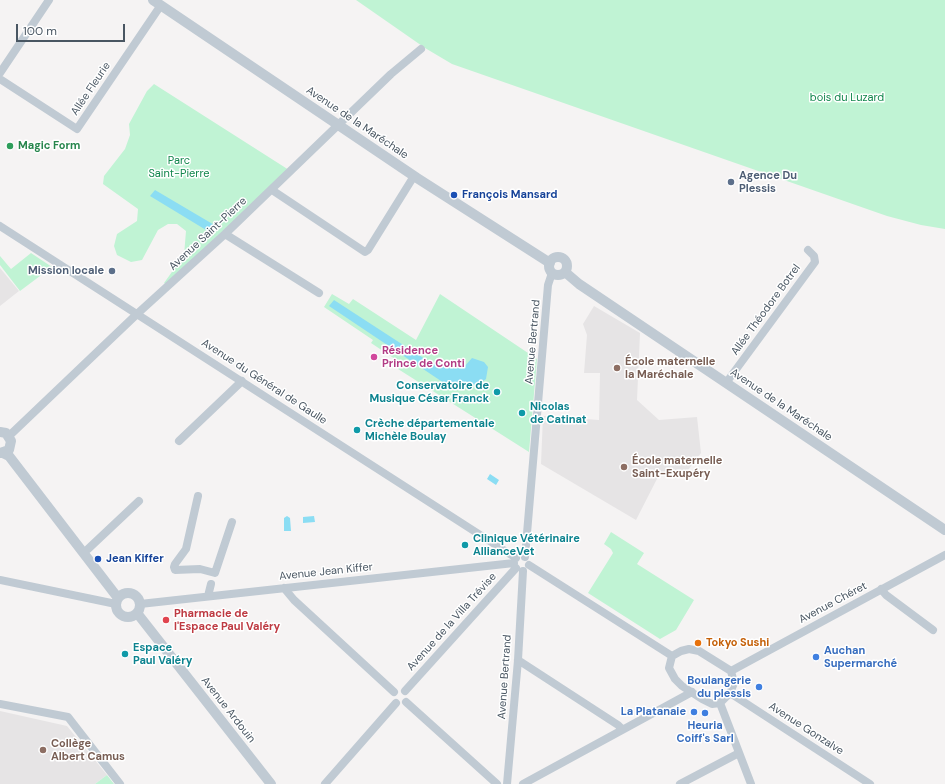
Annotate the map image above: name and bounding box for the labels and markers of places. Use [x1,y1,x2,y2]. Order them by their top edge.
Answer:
place label: Magic Form [18,139,80,153]
marker: Magic Form [5,141,15,151]
place label: Agence Du Plessis [739,169,797,195]
marker: Agence Du Plessis [726,177,736,187]
place label: François Mansard [462,188,558,202]
marker: François Mansard [449,190,459,200]
place label: Mission locale [28,264,104,278]
marker: Mission locale [107,266,117,276]
place label: Résidence Prince de Conti [382,344,465,370]
marker: Résidence Prince de Conti [369,352,379,362]
place label: École maternelle la Maréchale [625,355,715,381]
marker: École maternelle la Maréchale [612,363,622,373]
place label: Conservatoire de Musique César Franck [369,379,489,405]
marker: Conservatoire de Musique César Franck [492,387,502,397]
place label: Nicolas de Catinat [530,400,587,426]
marker: Nicolas de Catinat [517,408,527,418]
place label: Crèche départementale Michèle Boulay [365,417,495,443]
marker: Crèche départementale Michèle Boulay [352,425,362,435]
place label: École maternelle Saint-Exupéry [632,454,722,480]
marker: École maternelle Saint-Exupéry [619,462,629,472]
place label: Clinique Vétérinaire AllianceVet [473,532,580,558]
marker: Clinique Vétérinaire AllianceVet [460,540,470,550]
place label: Jean Kiffer [106,552,164,566]
marker: Jean Kiffer [93,554,103,564]
place label: Pharmacie de l'Espace Paul Valéry [174,607,280,633]
marker: Pharmacie de l'Espace Paul Valéry [161,615,171,625]
place label: Tokyo Sushi [706,636,769,650]
marker: Tokyo Sushi [693,638,703,648]
place label: Espace Paul Valéry [133,641,192,667]
place label: Auchan Supermarché [824,644,897,670]
marker: Espace Paul Valéry [120,649,130,659]
marker: Auchan Supermarché [811,652,821,662]
place label: Boulangerie du plessis [687,674,751,700]
marker: Boulangerie du plessis [754,682,764,692]
place label: La Platanaie [621,705,686,719]
marker: La Platanaie [689,707,699,717]
marker: Heuria Coiff's Sarl [700,708,710,718]
place label: Heuria Coiff's Sarl [676,719,734,745]
place label: Collège Albert Camus [51,737,125,763]
marker: Collège Albert Camus [38,745,48,755]

